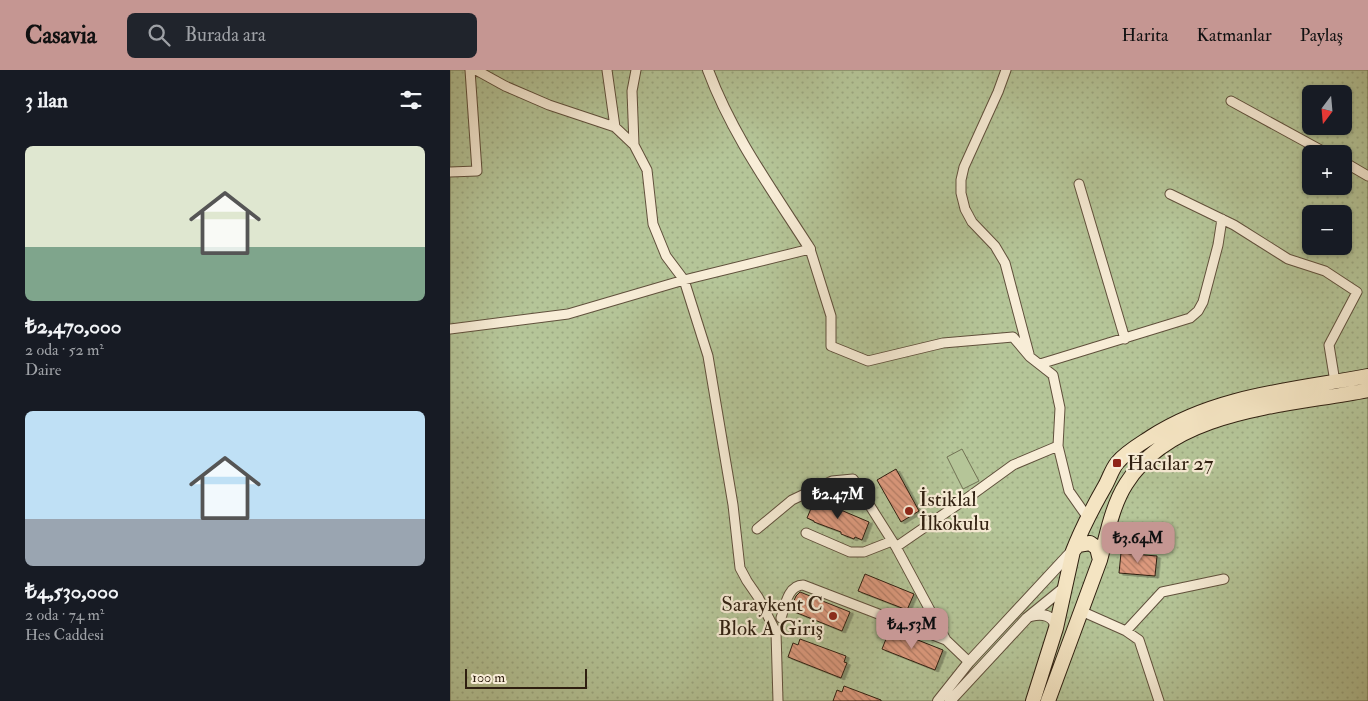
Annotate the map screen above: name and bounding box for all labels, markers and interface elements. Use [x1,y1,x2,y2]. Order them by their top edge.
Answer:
search box [127,13,477,58]
text: Casavia [25,20,97,51]
icon: search [145,21,173,49]
text: Burada ara [185,23,266,47]
text: Harita [1122,24,1168,47]
text: Katmanlar [1196,24,1272,47]
text: Paylaş [1300,24,1343,47]
north arrow [1302,85,1352,135]
map controls [1302,85,1352,255]
icon: filters [397,86,425,114]
text: 3 ilan [25,87,68,114]
button: + [1302,145,1352,195]
icon: home [180,178,270,268]
button: − [1302,205,1352,255]
text: ₺2,470,000 [25,313,122,340]
text: 2 oda · 52 m² [25,340,104,360]
text: Daire [25,360,61,380]
icon: home [180,443,270,533]
place label: Hacılar 27 [1127,450,1214,477]
marker: Hacılar 27 [1111,457,1123,469]
pin: ₺2.47M [797,478,879,520]
text: ₺2.47M [812,484,864,504]
place label: İstiklal İlkokulu [919,486,990,537]
marker: İstiklal İlkokulu [903,505,915,517]
pin: ₺3.64M [1097,522,1179,564]
text: ₺3.64M [1113,528,1163,548]
text: ₺4,530,000 [25,578,119,605]
place label: Saraykent C Blok A Giriş [718,591,823,642]
text: 2 oda · 74 m² [25,605,104,625]
pin: ₺4.53M [871,608,953,650]
marker: Saraykent C Blok A Giriş [827,610,839,622]
text: ₺4.53M [887,614,937,634]
text: Hes Caddesi [25,625,104,645]
scale bar [465,666,588,689]
text: 100 m [472,669,505,686]

